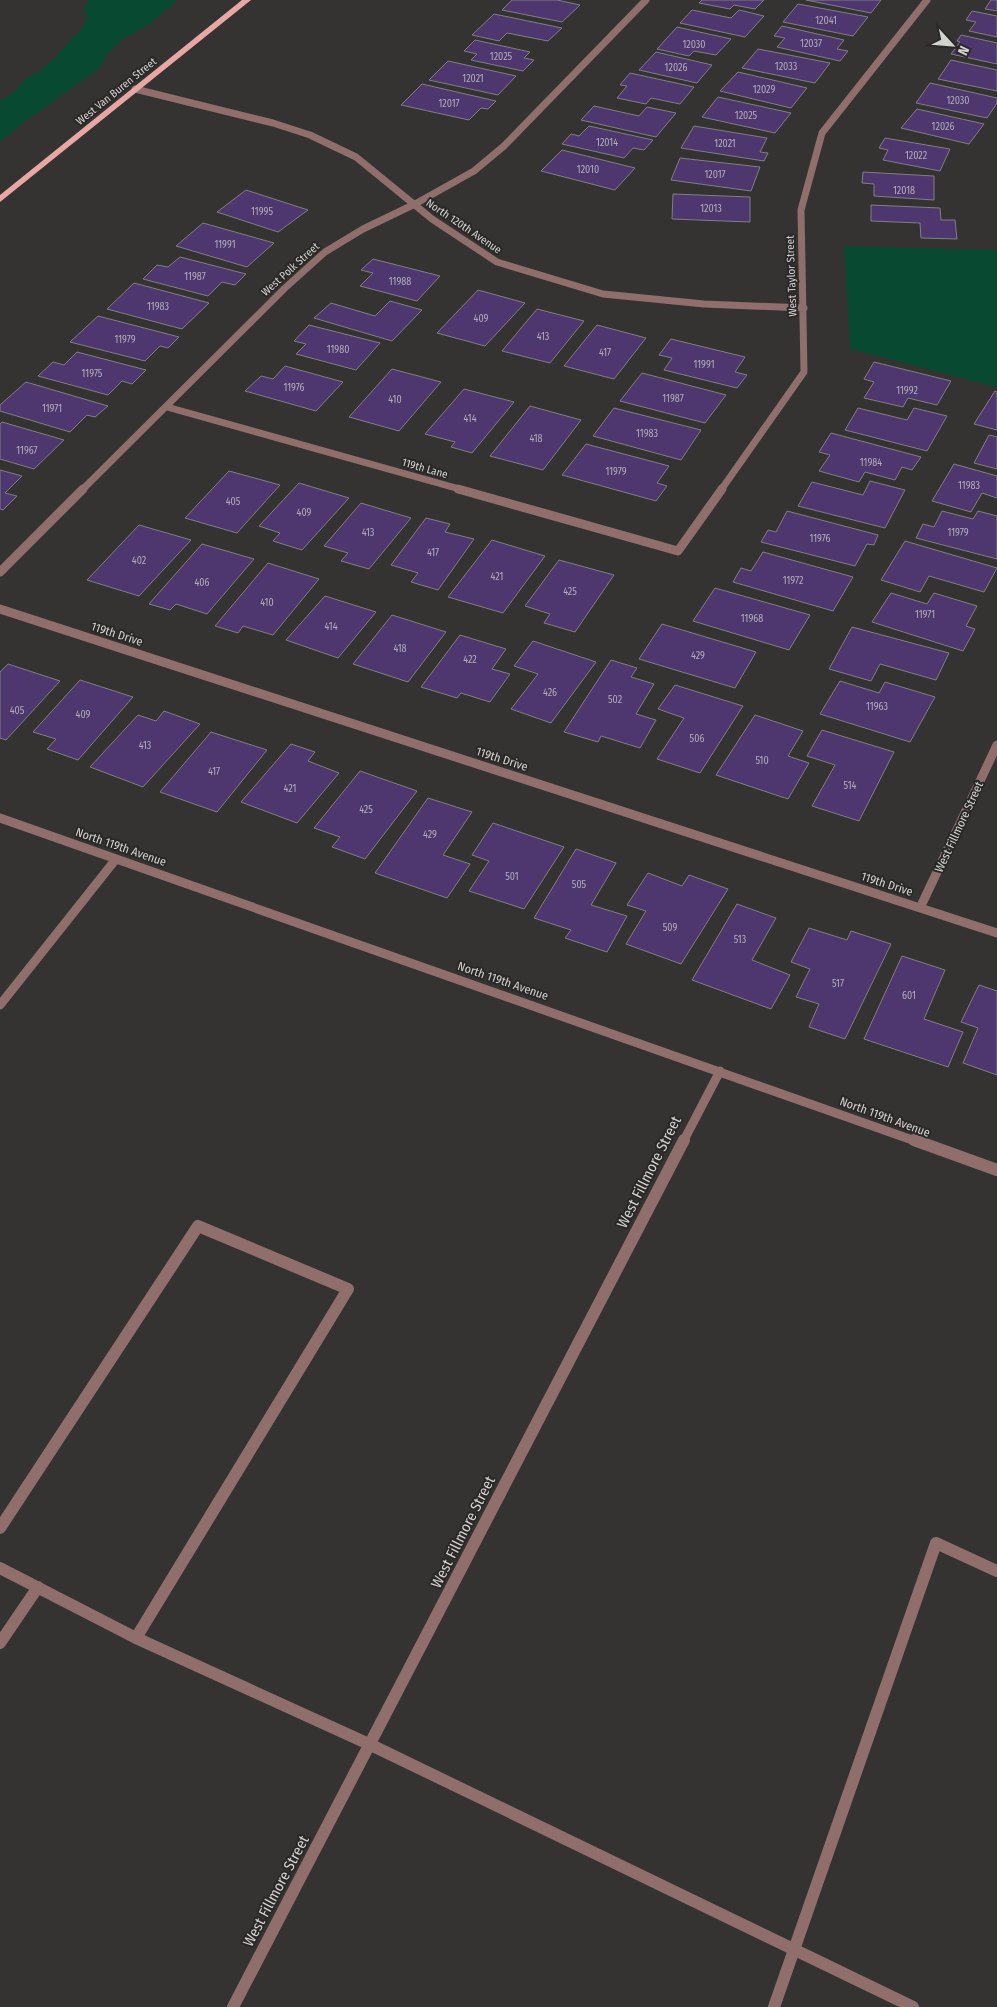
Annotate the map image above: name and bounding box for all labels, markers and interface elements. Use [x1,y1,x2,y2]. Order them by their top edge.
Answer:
house number: 12041 [815,15,837,27]
north arrow [927,20,977,70]
house number: 12037 [800,38,822,50]
house number: 12030 [682,39,706,51]
text: N [954,43,973,58]
house number: 12025 [490,51,513,63]
street label: West Van Buren Street [74,55,159,128]
house number: 12033 [775,61,798,73]
house number: 12026 [665,62,687,74]
house number: 12021 [462,73,484,85]
house number: 12029 [753,84,775,96]
house number: 12030 [946,95,970,107]
house number: 12017 [438,98,460,110]
house number: 12025 [735,110,758,122]
house number: 12026 [932,121,954,133]
house number: 12014 [596,137,618,149]
house number: 12021 [714,138,736,150]
house number: 12022 [905,150,928,162]
house number: 12010 [577,164,599,176]
house number: 12017 [704,169,726,181]
house number: 12018 [893,185,915,197]
street label: North 120th Avenue [424,196,504,256]
house number: 12013 [700,203,722,215]
house number: 11995 [251,206,273,218]
street label: West Taylor Street [784,235,799,317]
house number: 11991 [214,239,236,251]
street label: West Polk Street [259,240,322,299]
house number: 11987 [184,271,206,283]
house number: 11988 [389,276,411,288]
house number: 11983 [147,301,170,313]
house number: 409 [474,313,489,325]
house number: 413 [537,331,550,343]
house number: 11979 [114,334,136,346]
house number: 11980 [327,344,349,356]
house number: 417 [599,347,611,359]
house number: 11991 [693,359,715,371]
house number: 11975 [82,368,103,380]
house number: 11976 [283,382,305,394]
house number: 11992 [896,385,918,397]
house number: 11987 [662,393,684,405]
house number: 410 [388,394,402,406]
house number: 11971 [42,403,62,415]
house number: 414 [463,413,477,425]
house number: 11983 [636,428,659,440]
house number: 418 [529,433,543,445]
house number: 11967 [16,445,38,457]
street label: 119th Lane [400,456,449,481]
house number: 11984 [860,457,882,469]
house number: 11979 [605,466,627,478]
house number: 11983 [958,480,981,492]
house number: 405 [226,496,241,508]
house number: 409 [297,507,312,519]
house number: 413 [362,527,375,539]
house number: 11979 [947,527,969,539]
house number: 11976 [809,533,831,545]
house number: 417 [427,547,439,559]
house number: 402 [132,555,147,567]
house number: 421 [491,571,503,583]
house number: 11972 [783,575,804,587]
house number: 406 [194,577,210,589]
house number: 425 [563,586,577,598]
house number: 410 [260,597,274,609]
house number: 11971 [915,609,935,621]
house number: 11968 [741,613,763,625]
street label: 119th Drive [89,619,145,649]
house number: 414 [324,621,338,633]
house number: 418 [393,643,407,655]
house number: 429 [691,650,705,662]
house number: 422 [463,654,477,666]
house number: 426 [543,687,557,699]
house number: 502 [608,694,623,706]
house number: 11963 [866,701,888,713]
house number: 405 [10,705,25,717]
house number: 409 [76,709,91,721]
house number: 506 [690,733,704,745]
house number: 413 [139,740,152,752]
street label: 119th Drive [474,744,530,774]
house number: 510 [755,755,769,767]
house number: 417 [208,766,220,778]
street label: West Fillmore Street [932,779,986,875]
house number: 514 [844,780,857,792]
house number: 421 [284,783,296,795]
house number: 425 [359,804,373,816]
street label: North 119th Avenue [74,825,168,869]
house number: 429 [423,829,437,841]
street label: 119th Drive [859,869,915,899]
house number: 501 [505,871,519,883]
house number: 505 [572,879,587,891]
house number: 509 [663,922,677,934]
house number: 513 [734,934,747,946]
street label: North 119th Avenue [456,959,550,1003]
house number: 517 [832,978,844,990]
house number: 601 [902,990,916,1002]
street label: North 119th Avenue [838,1094,932,1140]
street label: West Fillmore Street [613,1113,685,1231]
street label: West Fillmore Street [427,1473,499,1591]
street label: West Fillmore Street [239,1832,313,1950]

